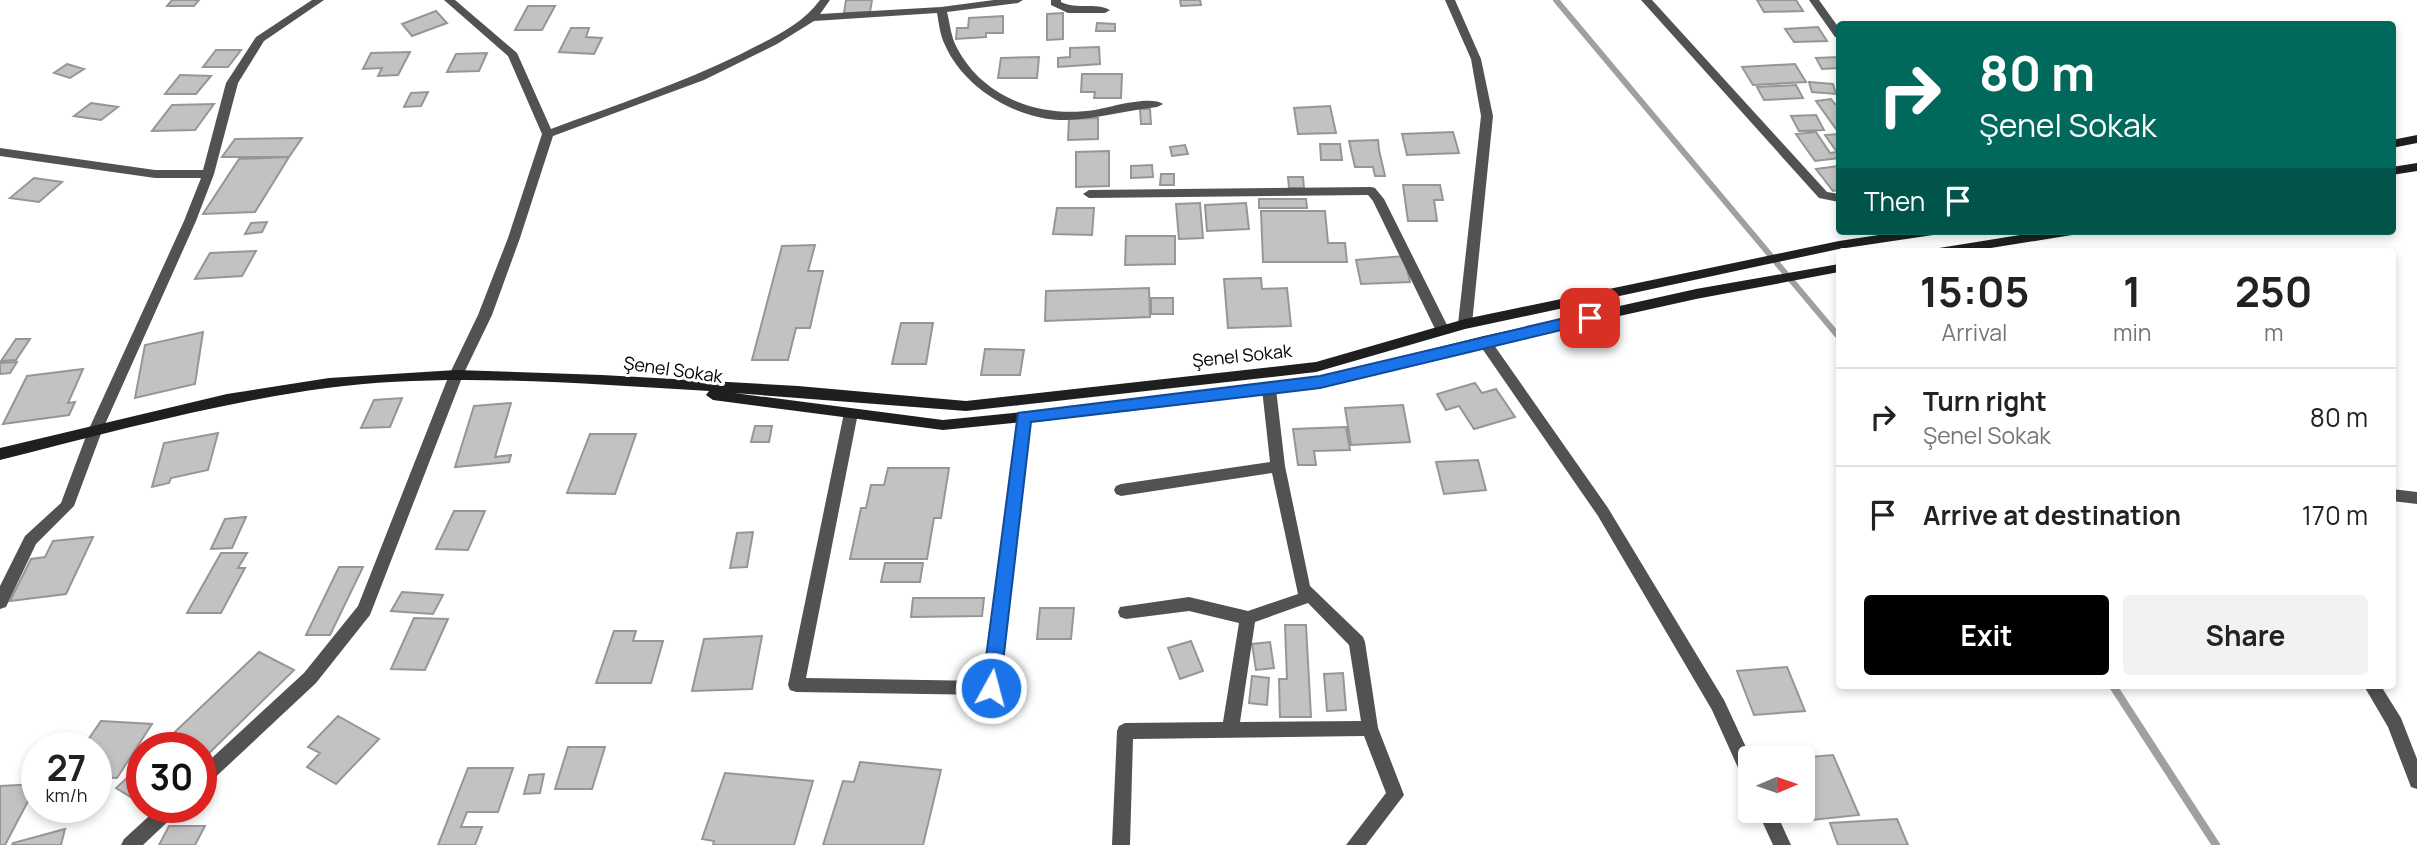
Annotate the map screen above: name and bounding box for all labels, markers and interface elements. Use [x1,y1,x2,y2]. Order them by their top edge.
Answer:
text: 80 m [1979,39,2095,106]
icon: right [1864,49,1955,140]
text: Şenel Sokak [1979,103,2157,147]
icon: arrive [1939,182,1977,220]
text: Then [1864,183,1925,219]
text: 15:05 [1920,262,2029,320]
text: 1 [2123,262,2141,320]
text: 250 [2235,262,2312,320]
pin [1560,288,1620,348]
icon: arrive [1571,299,1609,337]
text: Arrival [1942,316,2007,348]
text: min [2113,316,2151,348]
text: m [2264,316,2283,348]
street label: Şenel Sokak [1191,338,1294,372]
street label: Şenel Sokak [622,350,725,388]
text: Turn right [1923,383,2047,419]
icon: right [1864,398,1902,436]
text: 80 m [2310,399,2368,435]
text: Şenel Sokak [1923,419,2051,451]
icon: arrive [1864,496,1902,534]
text: Arrive at destination [1923,497,2181,533]
text: 170 m [2302,497,2368,533]
button: Exit [1864,595,2109,675]
button: Share [2123,595,2368,675]
position arrow [954,651,1028,725]
speed limit sign: 30 [126,732,217,823]
text: 27 [47,744,86,792]
north arrow [1738,746,1815,822]
map controls [1738,746,1815,823]
text: km/h [46,783,87,807]

